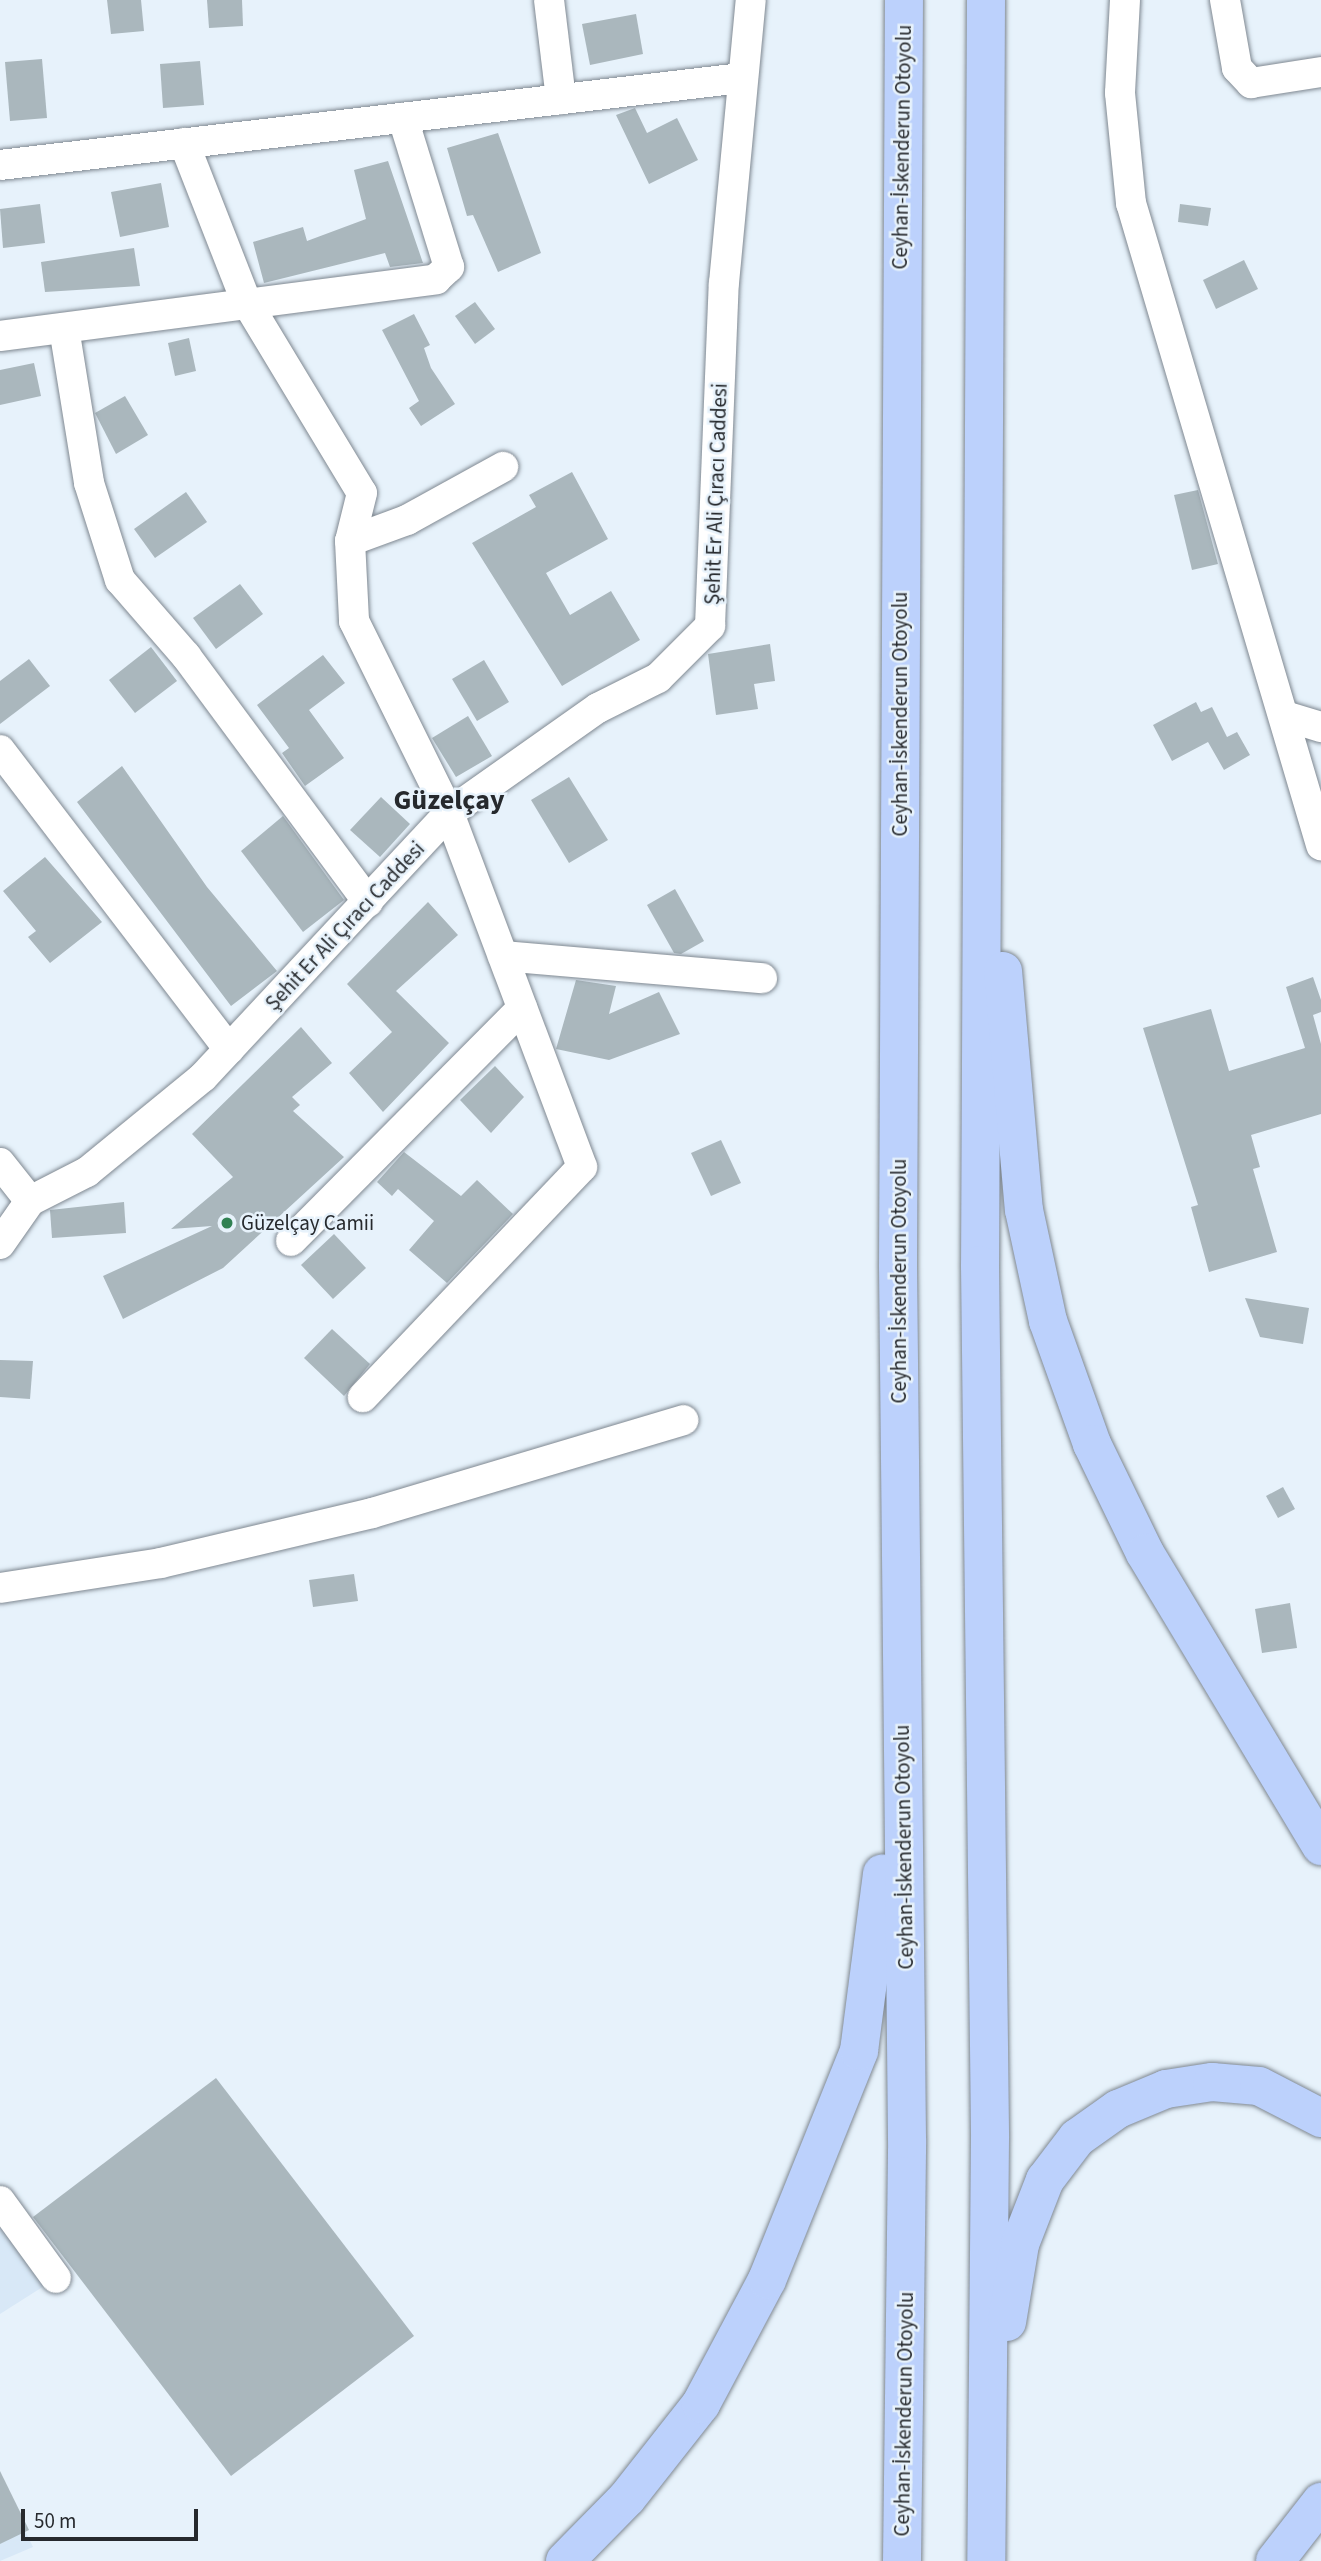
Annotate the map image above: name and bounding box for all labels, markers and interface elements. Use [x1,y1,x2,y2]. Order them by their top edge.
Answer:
street label: Ceyhan-İskenderun Otoyolu [887,24,917,270]
street label: Şehit Er Ali Çıracı Caddesi [700,383,732,605]
street label: Ceyhan-İskenderun Otoyolu [887,591,913,837]
district label: Güzelçay [393,783,505,817]
street label: Şehit Er Ali Çıracı Caddesi [260,836,430,1016]
street label: Ceyhan-İskenderun Otoyolu [886,1158,912,1404]
place label: Güzelçay Camii [241,1210,374,1236]
marker: Güzelçay Camii [219,1215,235,1231]
street label: Ceyhan-İskenderun Otoyolu [889,1724,919,1970]
street label: Ceyhan-İskenderun Otoyolu [889,2291,919,2537]
scale bar [24,2494,201,2538]
text: 50 m [34,2506,76,2536]

